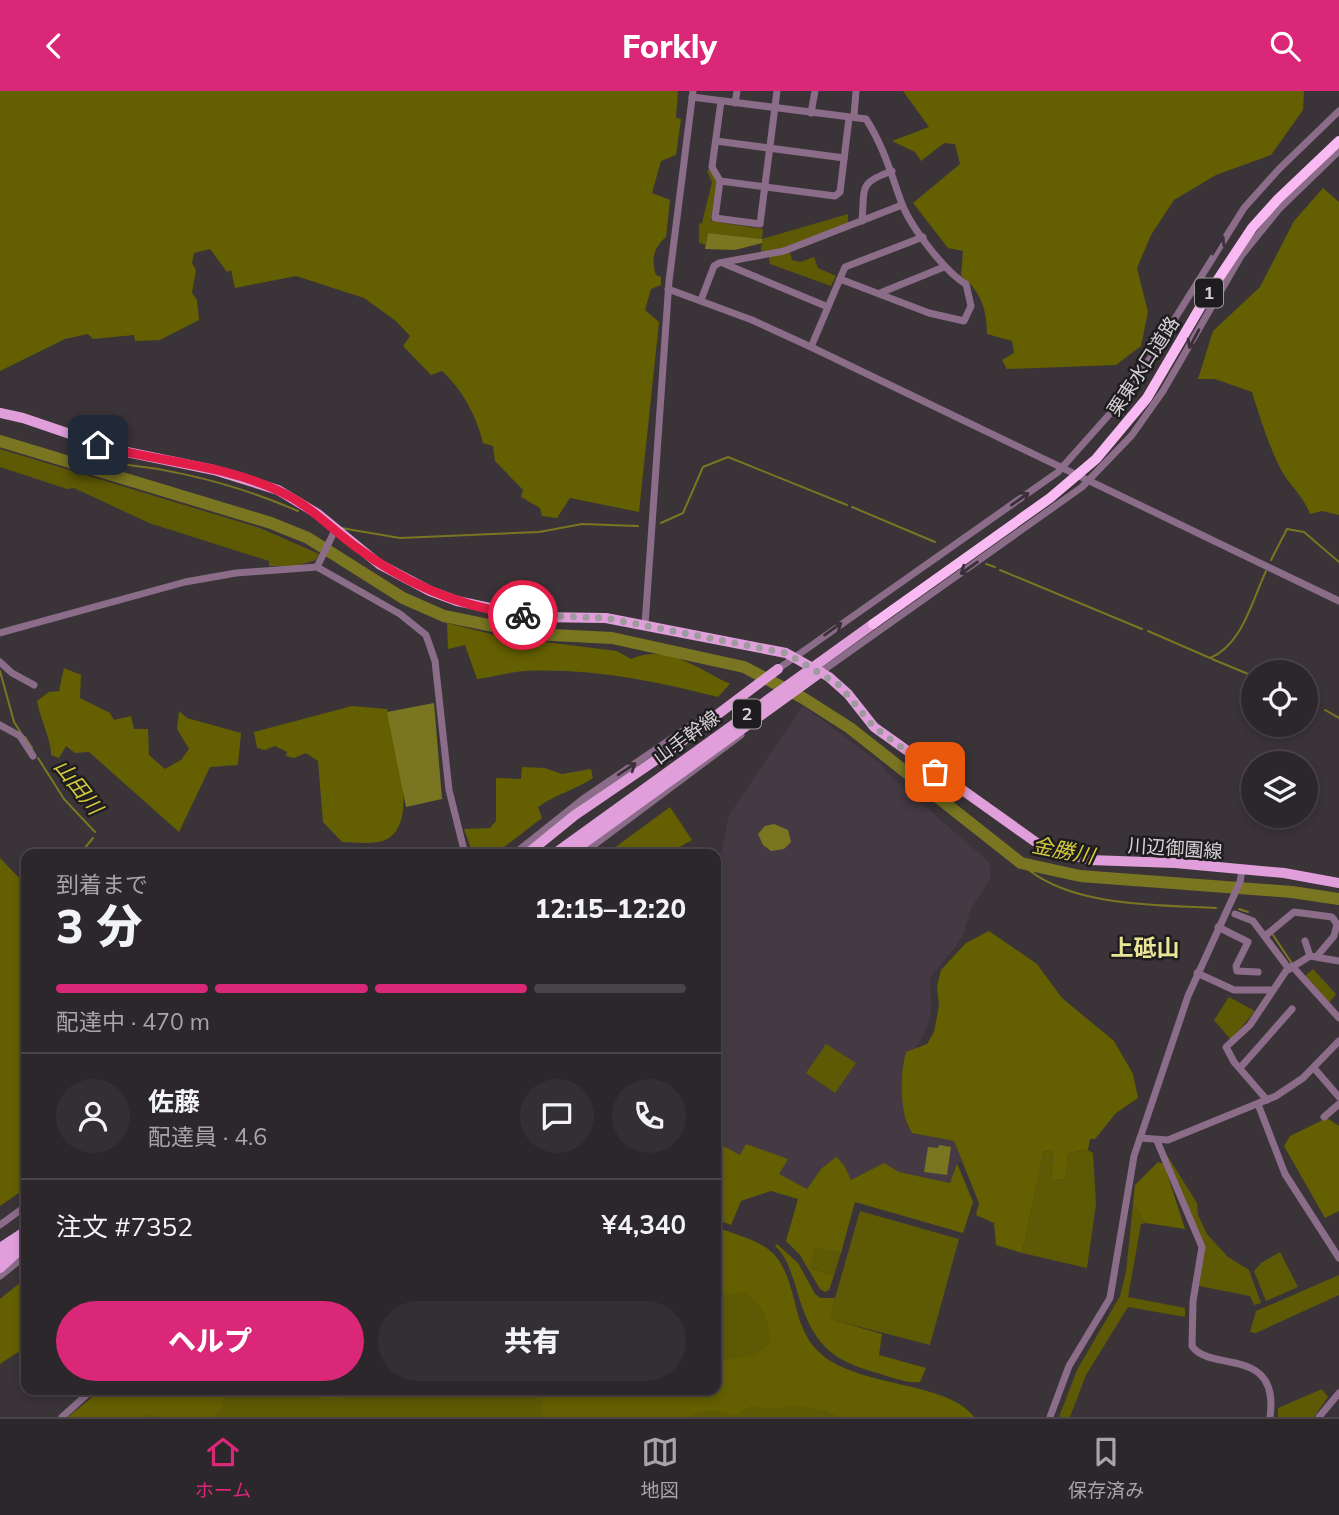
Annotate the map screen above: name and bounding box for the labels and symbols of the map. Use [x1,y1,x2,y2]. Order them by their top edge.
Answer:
one-way arrow [1212,236,1226,256]
road number: 1 [1195,279,1223,307]
street label: 栗東水口道路 [1102,312,1184,420]
one-way arrow [1186,329,1200,349]
pin [68,415,128,475]
one-way arrow [1010,492,1029,506]
one-way arrow [960,561,979,575]
courier [488,580,558,650]
one-way arrow [823,622,842,636]
road number: 2 [733,699,761,729]
street label: 山手幹線 [648,705,724,769]
pin [905,742,965,802]
water label: 山田川 [49,754,110,821]
one-way arrow [617,762,636,776]
water label: 金勝川 [1030,831,1099,869]
street label: 川辺御園線 [1127,833,1223,863]
district label: 上砥山 [1111,933,1180,962]

